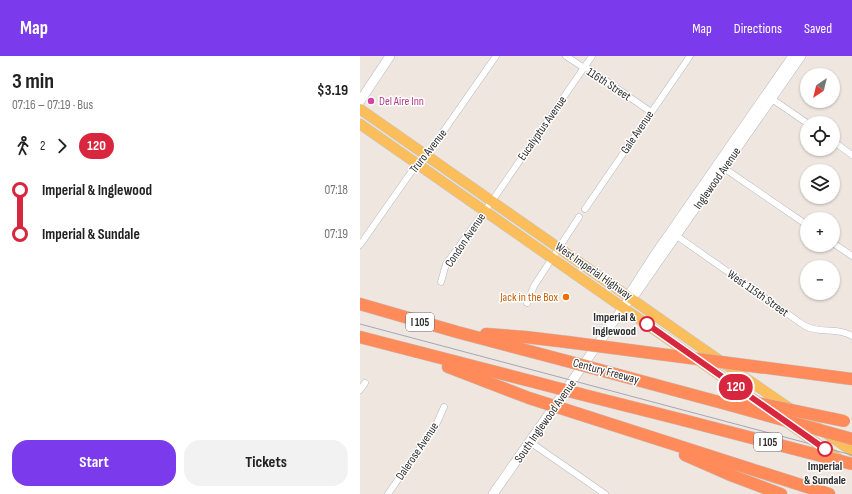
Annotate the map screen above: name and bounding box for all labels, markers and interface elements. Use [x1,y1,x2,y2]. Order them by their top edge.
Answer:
text: Map [20,17,48,40]
text: Map [692,20,712,37]
text: Directions [734,20,782,37]
text: Saved [804,20,832,37]
street label: 116th Street [584,65,634,104]
text: 3 min [12,68,54,95]
north arrow [800,68,840,108]
map controls [800,68,840,300]
text: $3.19 [317,81,348,100]
street label: Eucalyptus Avenue [515,93,570,163]
place label: Del Aire Inn [379,94,424,109]
marker: Del Aire Inn [366,96,376,106]
text: 07:16 – 07:19 · Bus [12,97,93,113]
street label: Gale Avenue [618,108,657,157]
button: locate [800,116,840,156]
street label: Truro Avenue [406,126,450,176]
icon: walk [12,135,34,157]
icon: forward [51,135,73,157]
text: 120 [87,137,106,154]
text: 2 [40,138,45,154]
street label: Inglewood Avenue [691,144,744,212]
button: layers [800,164,840,204]
text: Imperial & Inglewood [42,181,152,200]
text: 07:18 [324,182,348,198]
street label: Condon Avenue [442,210,489,270]
button: + [800,212,840,252]
text: Imperial & Sundale [42,225,140,244]
text: 07:19 [324,226,348,242]
street label: West Imperial Highway [552,239,635,304]
button: − [800,260,840,300]
street label: West 115th Street [724,267,792,320]
place label: Jack in the Box [499,290,558,305]
marker: Jack in the Box [561,292,571,302]
place label: Imperial & Inglewood [593,310,637,339]
road number: I 105 [406,313,434,331]
marker: Imperial & Inglewood [639,316,655,332]
street label: Century Freeway [571,355,641,388]
line badge: 120 [713,374,759,400]
street label: South Inglewood Avenue [511,377,580,466]
text: 120 [727,378,745,395]
street label: Dalerose Avenue [393,420,442,483]
road number: I 105 [754,433,782,451]
button: Start [12,440,176,486]
button: Tickets [184,440,348,486]
marker: Imperial & Sundale [817,441,833,457]
place label: Imperial & Sundale [804,459,846,488]

